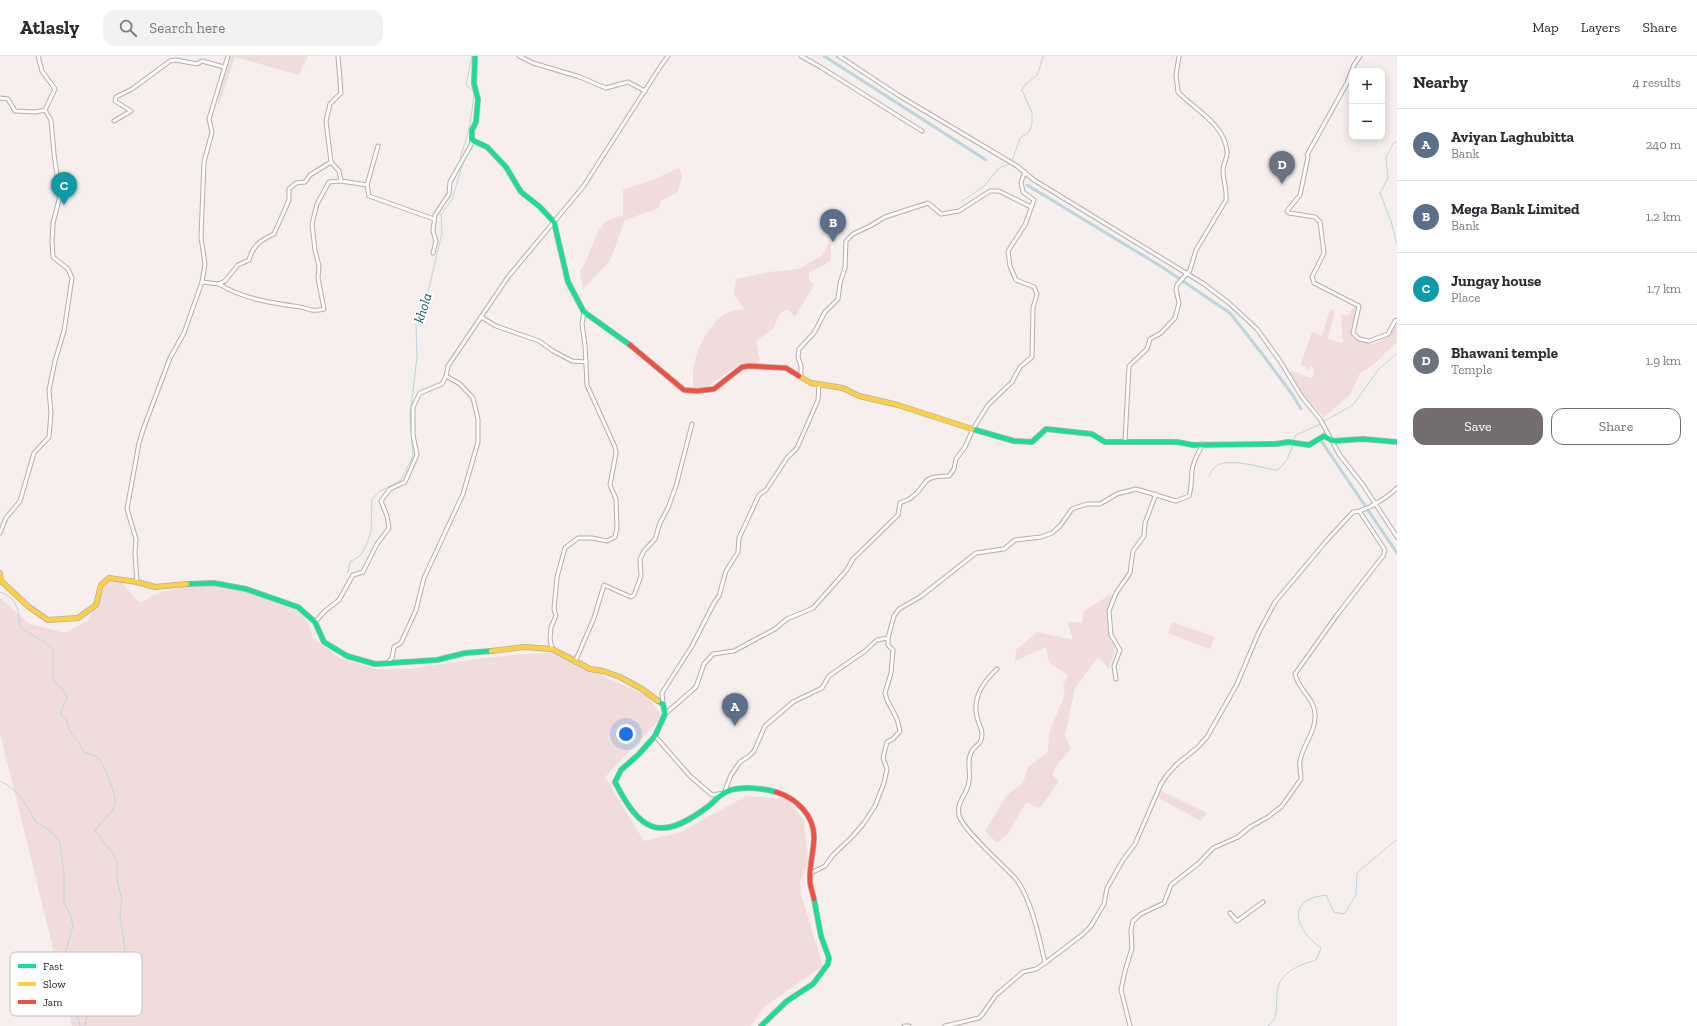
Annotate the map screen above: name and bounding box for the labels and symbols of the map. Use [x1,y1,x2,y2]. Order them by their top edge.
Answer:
pin: D [1269,151,1295,184]
pin: C [51,172,77,205]
pin: B [820,209,846,242]
water label: khola [410,291,436,325]
pin: A [722,693,748,726]
your location [616,724,636,744]
legend [10,952,142,1016]
text: Fast [43,960,64,973]
text: Slow [43,978,66,991]
text: Jam [43,996,63,1009]

